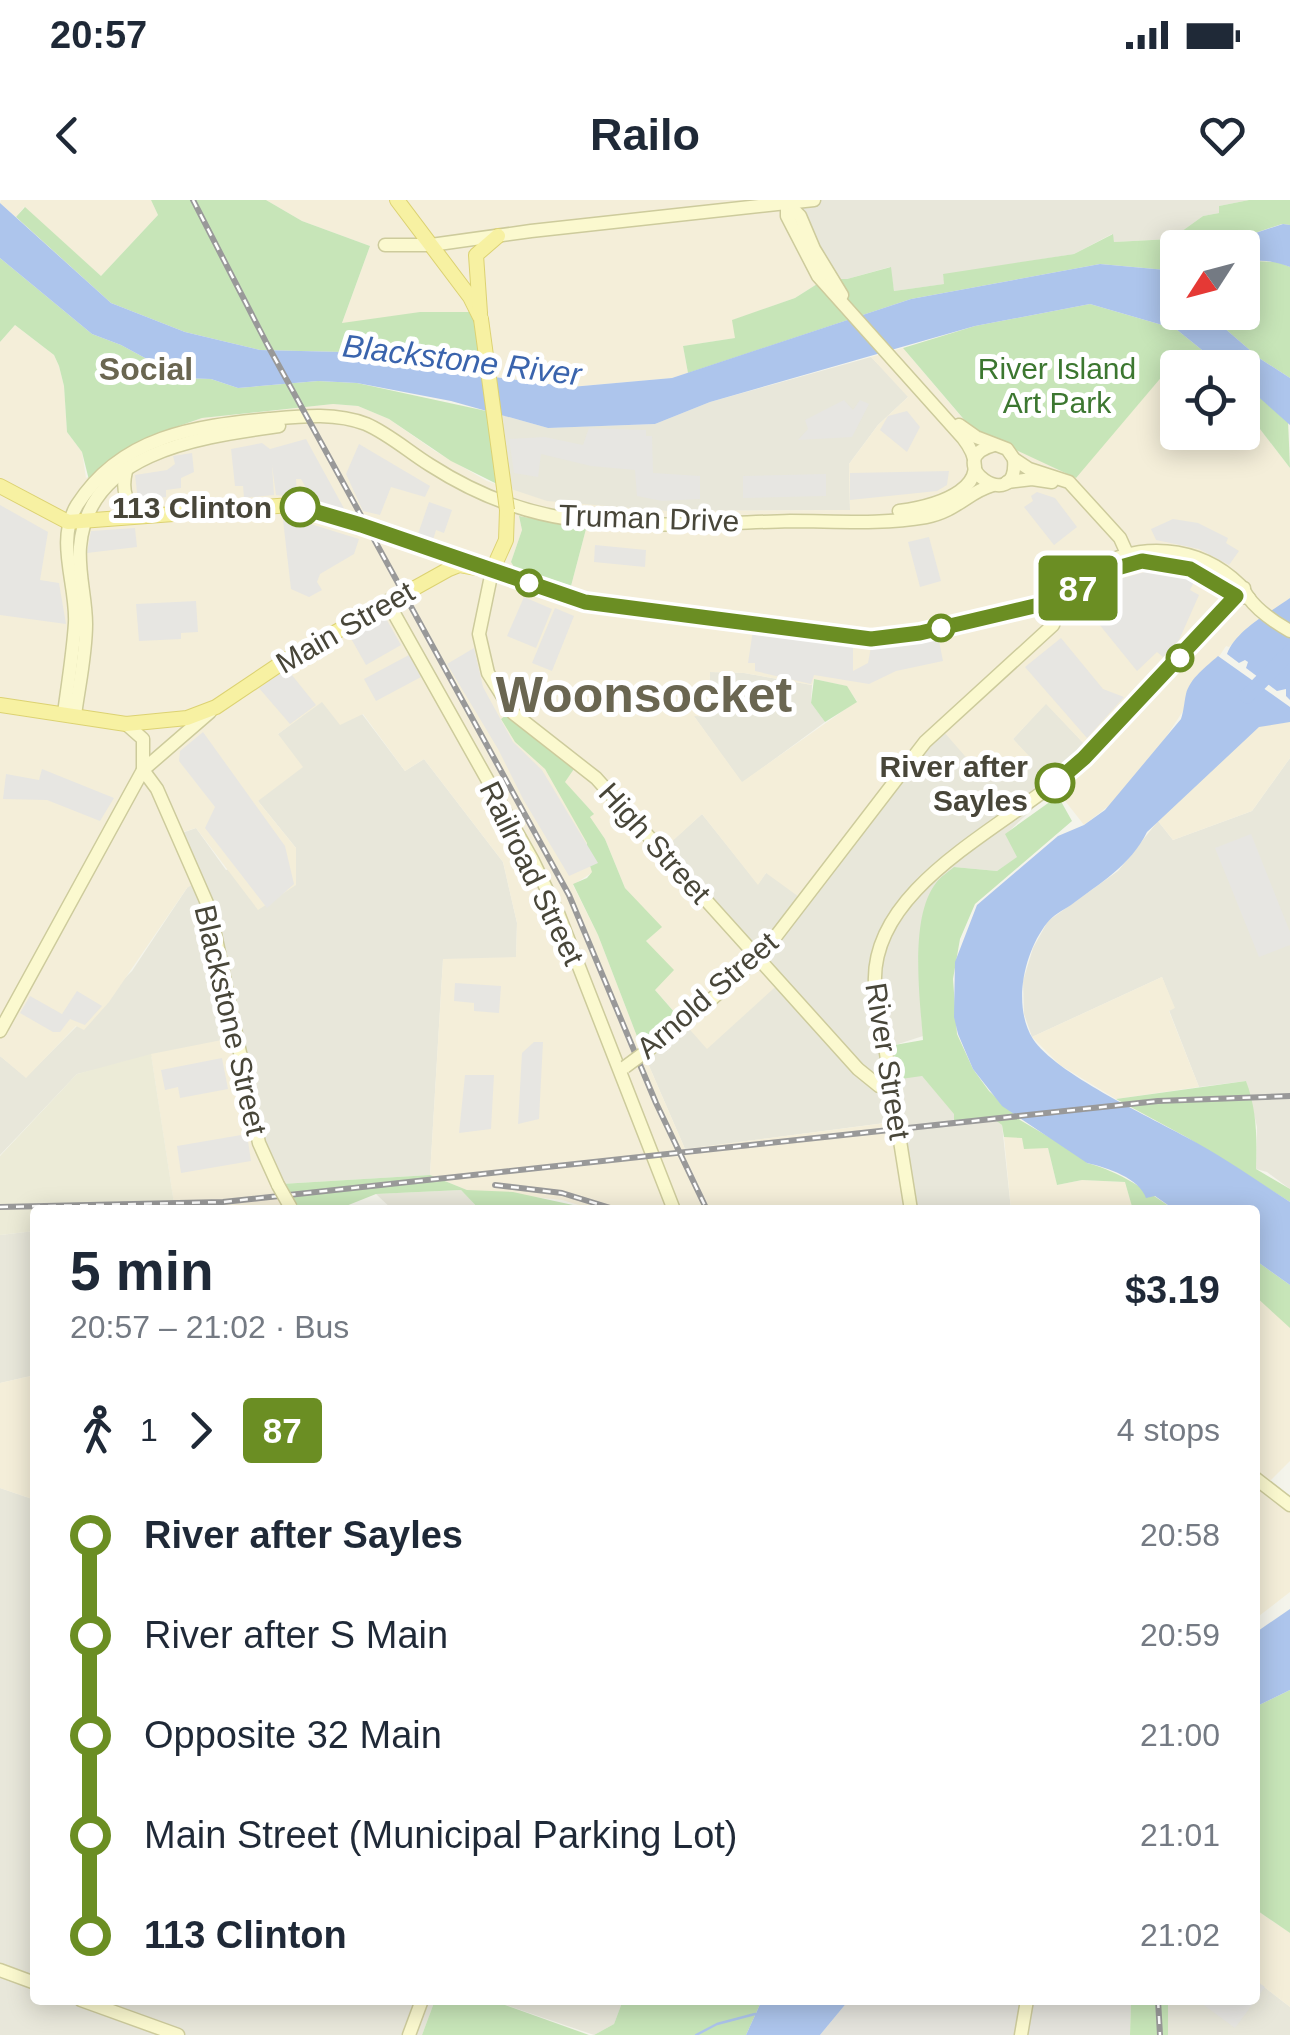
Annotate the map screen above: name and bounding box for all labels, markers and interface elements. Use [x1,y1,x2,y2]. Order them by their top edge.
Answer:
text: 20:57 [50,14,147,56]
icon: back [40,108,95,163]
icon: heart [1195,108,1250,163]
text: Railo [590,109,700,160]
north arrow [1160,230,1260,330]
map controls [1160,230,1260,450]
water label: Blackstone River [341,328,585,393]
button: locate [1160,350,1260,450]
district label: Social [99,351,193,387]
park label: River Island Art Park [978,352,1136,419]
marker: 113 Clinton [281,488,319,526]
place label: 113 Clinton [112,491,272,524]
street label: Truman Drive [558,498,740,538]
line badge: 87 [1033,556,1123,620]
text: 87 [1059,569,1097,608]
unlabelled marker [516,570,542,596]
street label: Main Street [270,574,420,680]
unlabelled marker [928,615,954,641]
unlabelled marker [1167,645,1193,671]
district label: Woonsocket [496,667,793,723]
place label: River after Sayles [880,750,1028,817]
marker: River after Sayles [1036,764,1074,802]
street label: Railroad Street [473,776,591,971]
street label: High Street [593,776,718,910]
street label: Blackstone Street [188,902,274,1139]
street label: Arnold Street [630,925,784,1065]
street label: River Street [859,980,917,1142]
text: 5 min [70,1240,214,1302]
text: $3.19 [1125,1269,1220,1311]
text: 20:57 – 21:02 · Bus [70,1309,349,1345]
icon: walk [70,1403,125,1458]
icon: forward [173,1403,228,1458]
text: 87 [263,1411,302,1450]
text: 1 [140,1412,158,1448]
text: 4 stops [1117,1412,1220,1448]
text: River after Sayles [144,1514,463,1556]
text: 20:58 [1140,1517,1220,1553]
text: River after S Main [144,1614,448,1656]
text: 20:59 [1140,1617,1220,1653]
text: Opposite 32 Main [144,1714,442,1756]
text: 21:00 [1140,1717,1220,1753]
text: Main Street (Municipal Parking Lot) [144,1814,737,1856]
text: 21:01 [1140,1817,1220,1853]
text: 113 Clinton [144,1914,347,1956]
text: 21:02 [1140,1917,1220,1953]

